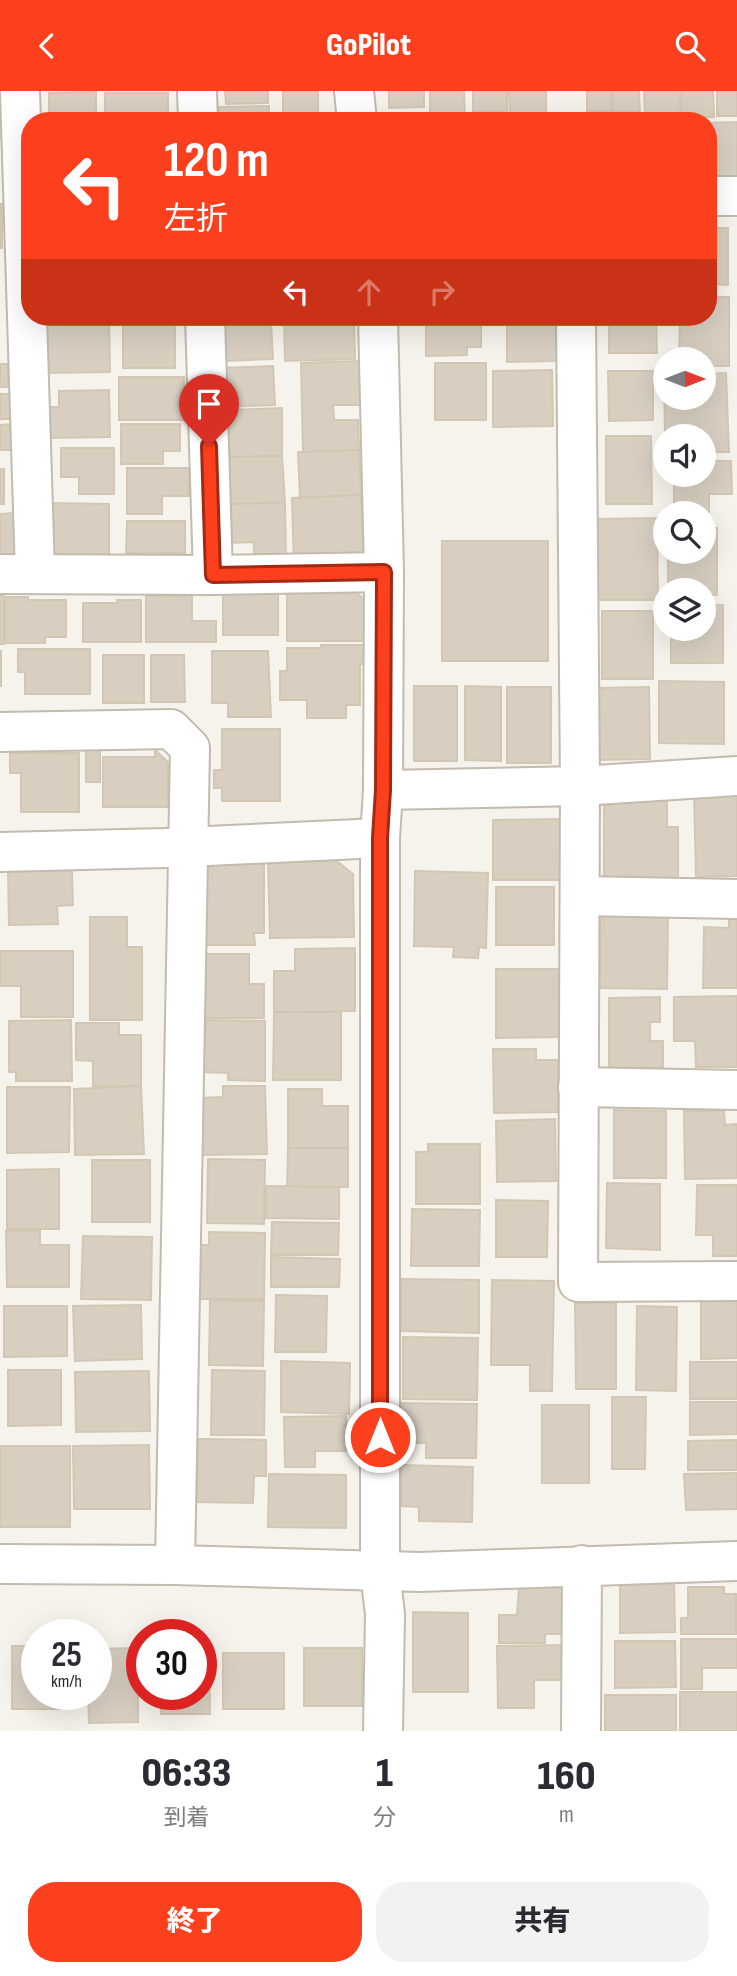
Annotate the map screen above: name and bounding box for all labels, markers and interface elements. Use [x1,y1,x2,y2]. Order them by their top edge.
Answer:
text: GoPilot [326,26,411,65]
icon: back [28,27,66,65]
icon: search [671,27,709,65]
text: 120 m [164,132,269,191]
icon: left [49,140,140,231]
text: 左折 [164,200,228,239]
icon: left [277,273,315,311]
icon: ahead [350,273,388,311]
icon: right [423,273,461,311]
north arrow [653,347,716,409]
map controls [653,347,716,641]
pin [179,374,239,446]
icon: arrive [190,385,228,423]
button: sound [653,424,716,487]
button: search [653,501,716,564]
button: layers [653,578,716,641]
position arrow [343,1400,417,1474]
speed limit sign: 30 [126,1619,217,1710]
text: 25 [51,1634,82,1677]
text: km/h [51,1671,82,1692]
text: 06:33 [142,1748,231,1799]
text: 1 [376,1748,393,1799]
text: 160 [537,1751,596,1802]
text: m [559,1801,574,1829]
text: 到着 [163,1804,209,1832]
text: 分 [373,1804,396,1832]
button: 終了 [28,1882,362,1962]
button: 共有 [376,1882,709,1962]

